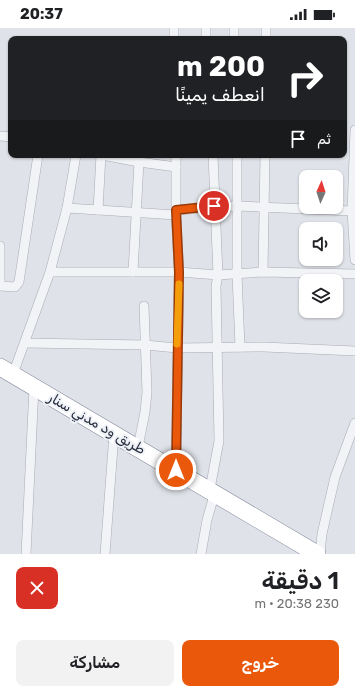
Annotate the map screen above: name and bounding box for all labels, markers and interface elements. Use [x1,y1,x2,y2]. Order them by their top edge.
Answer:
text: 20:37 [20,5,63,23]
text: 200 m [177,50,265,83]
icon: right [279,52,331,104]
text: انعطف يمينًا [175,84,265,106]
icon: arrive [287,128,309,150]
text: ثم [317,130,331,148]
north arrow [299,170,343,214]
map controls [299,170,343,318]
pin [197,189,231,223]
icon: arrive [203,195,225,217]
button: sound [299,222,343,266]
button: layers [299,274,343,318]
street label: طريق ود مدني سنار [43,388,149,460]
position arrow [155,449,197,491]
button: close [16,567,58,609]
text: 1 دقيقة [262,567,339,595]
text: 230 m · 20:38 [255,596,339,611]
button: مشاركة [16,640,174,686]
button: خروج [182,640,339,686]

